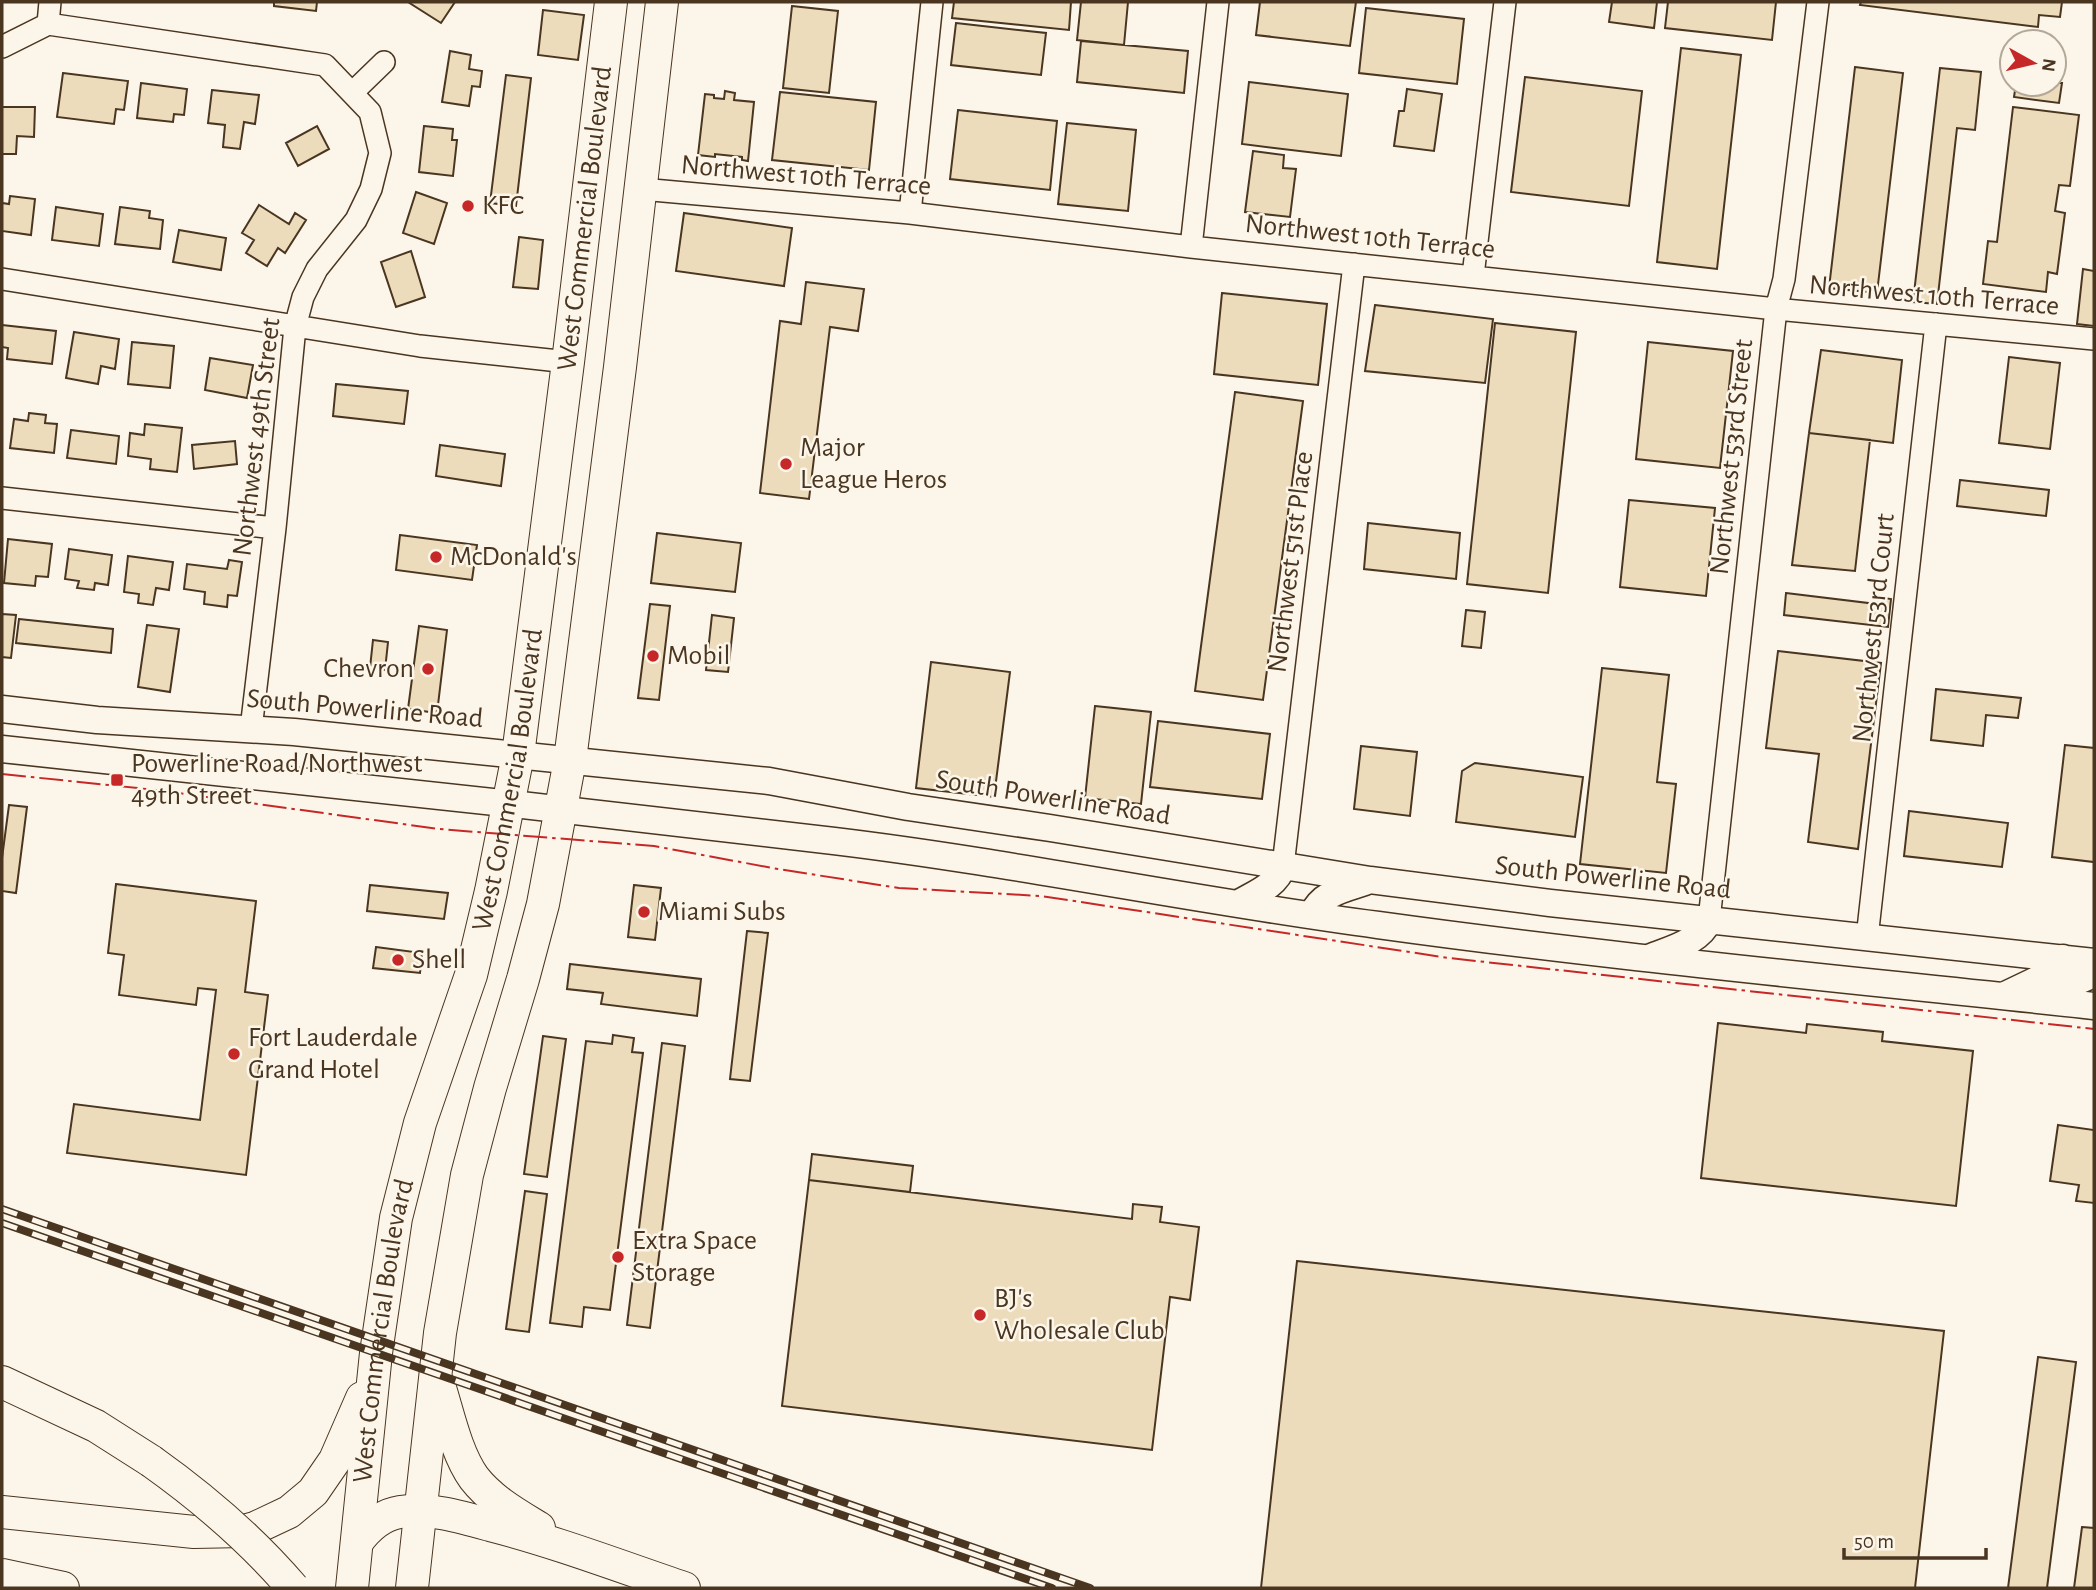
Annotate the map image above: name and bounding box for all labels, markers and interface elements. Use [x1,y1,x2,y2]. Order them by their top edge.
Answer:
north arrow [1998,28,2068,98]
text: N [2038,57,2059,73]
street label: West Commercial Boulevard [553,64,617,372]
street label: Northwest 10th Terrace [680,151,932,201]
place label: KFC [482,192,524,220]
marker: KFC [460,198,476,214]
street label: Northwest 10th Terrace [1244,210,1496,264]
street label: Northwest 10th Terrace [1808,271,2060,321]
street label: Northwest 49th Street [228,316,286,558]
street label: Northwest 53rd Street [1706,338,1758,576]
place label: Major League Heros [800,434,947,494]
street label: Northwest 51st Place [1264,450,1318,674]
marker: Major League Heros [778,456,794,472]
street label: Northwest 53rd Court [1848,512,1900,744]
place label: McDonald's [450,543,577,571]
marker: McDonald's [428,549,444,565]
street label: West Commercial Boulevard [468,627,548,934]
place label: Mobil [667,642,730,670]
marker: Mobil [645,648,661,664]
place label: Chevron [323,655,414,683]
marker: Chevron [420,661,436,677]
street label: South Powerline Road [246,685,484,733]
place label: Powerline Road/Northwest 49th Street [131,750,422,810]
street label: South Powerline Road [934,766,1172,830]
marker: Powerline Road/Northwest 49th Street [109,772,125,788]
street label: South Powerline Road [1494,852,1732,904]
place label: Miami Subs [658,898,786,926]
marker: Miami Subs [636,904,652,920]
place label: Shell [412,946,466,974]
marker: Shell [390,952,406,968]
place label: Fort Lauderdale Grand Hotel [248,1024,418,1084]
marker: Fort Lauderdale Grand Hotel [226,1046,242,1062]
street label: West Commercial Boulevard [349,1176,419,1484]
place label: Extra Space Storage [632,1227,757,1287]
marker: Extra Space Storage [610,1249,626,1265]
place label: BJ's Wholesale Club [994,1285,1165,1345]
marker: BJ's Wholesale Club [972,1307,988,1323]
scale bar [1844,1516,1986,1560]
text: 50 m [1854,1531,1894,1552]

